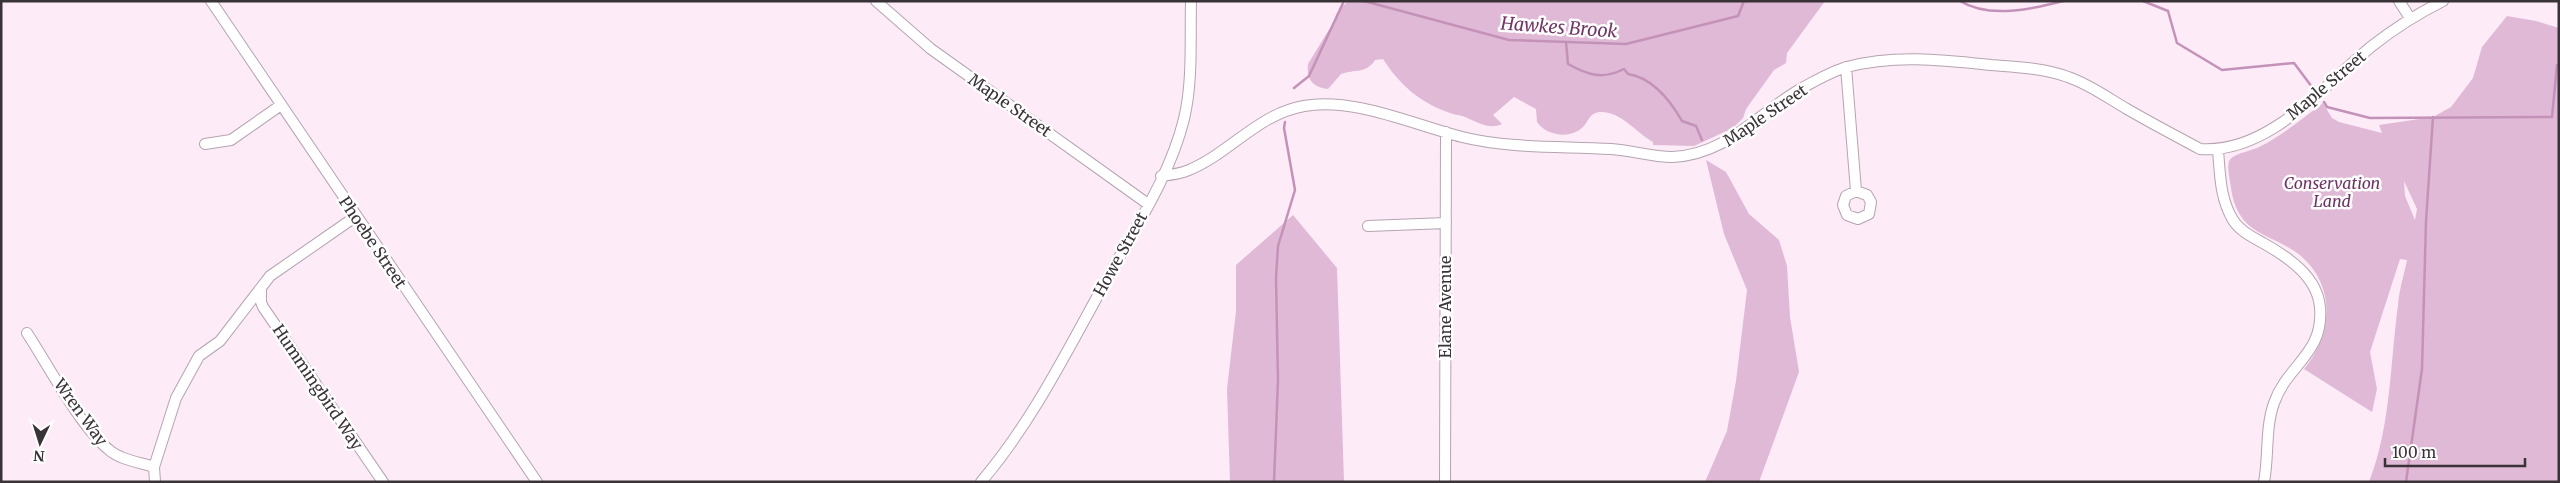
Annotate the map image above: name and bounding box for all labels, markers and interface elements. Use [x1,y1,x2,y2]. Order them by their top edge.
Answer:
water label: Hawkes Brook [1499,11,1618,43]
street label: Maple Street [2282,46,2370,124]
street label: Maple Street [965,69,1056,141]
street label: Maple Street [1719,79,1811,150]
park label: Conservation Land [2284,173,2380,211]
street label: Phoebe Street [335,192,412,292]
street label: Howe Street [1089,208,1152,300]
street label: Elane Avenue [1435,256,1455,358]
street label: Hummingbird Way [269,320,368,454]
street label: Wren Way [49,374,112,450]
north arrow [15,418,65,468]
scale bar [2385,436,2525,468]
text: 100 m [2392,443,2436,462]
text: N [33,447,45,465]

